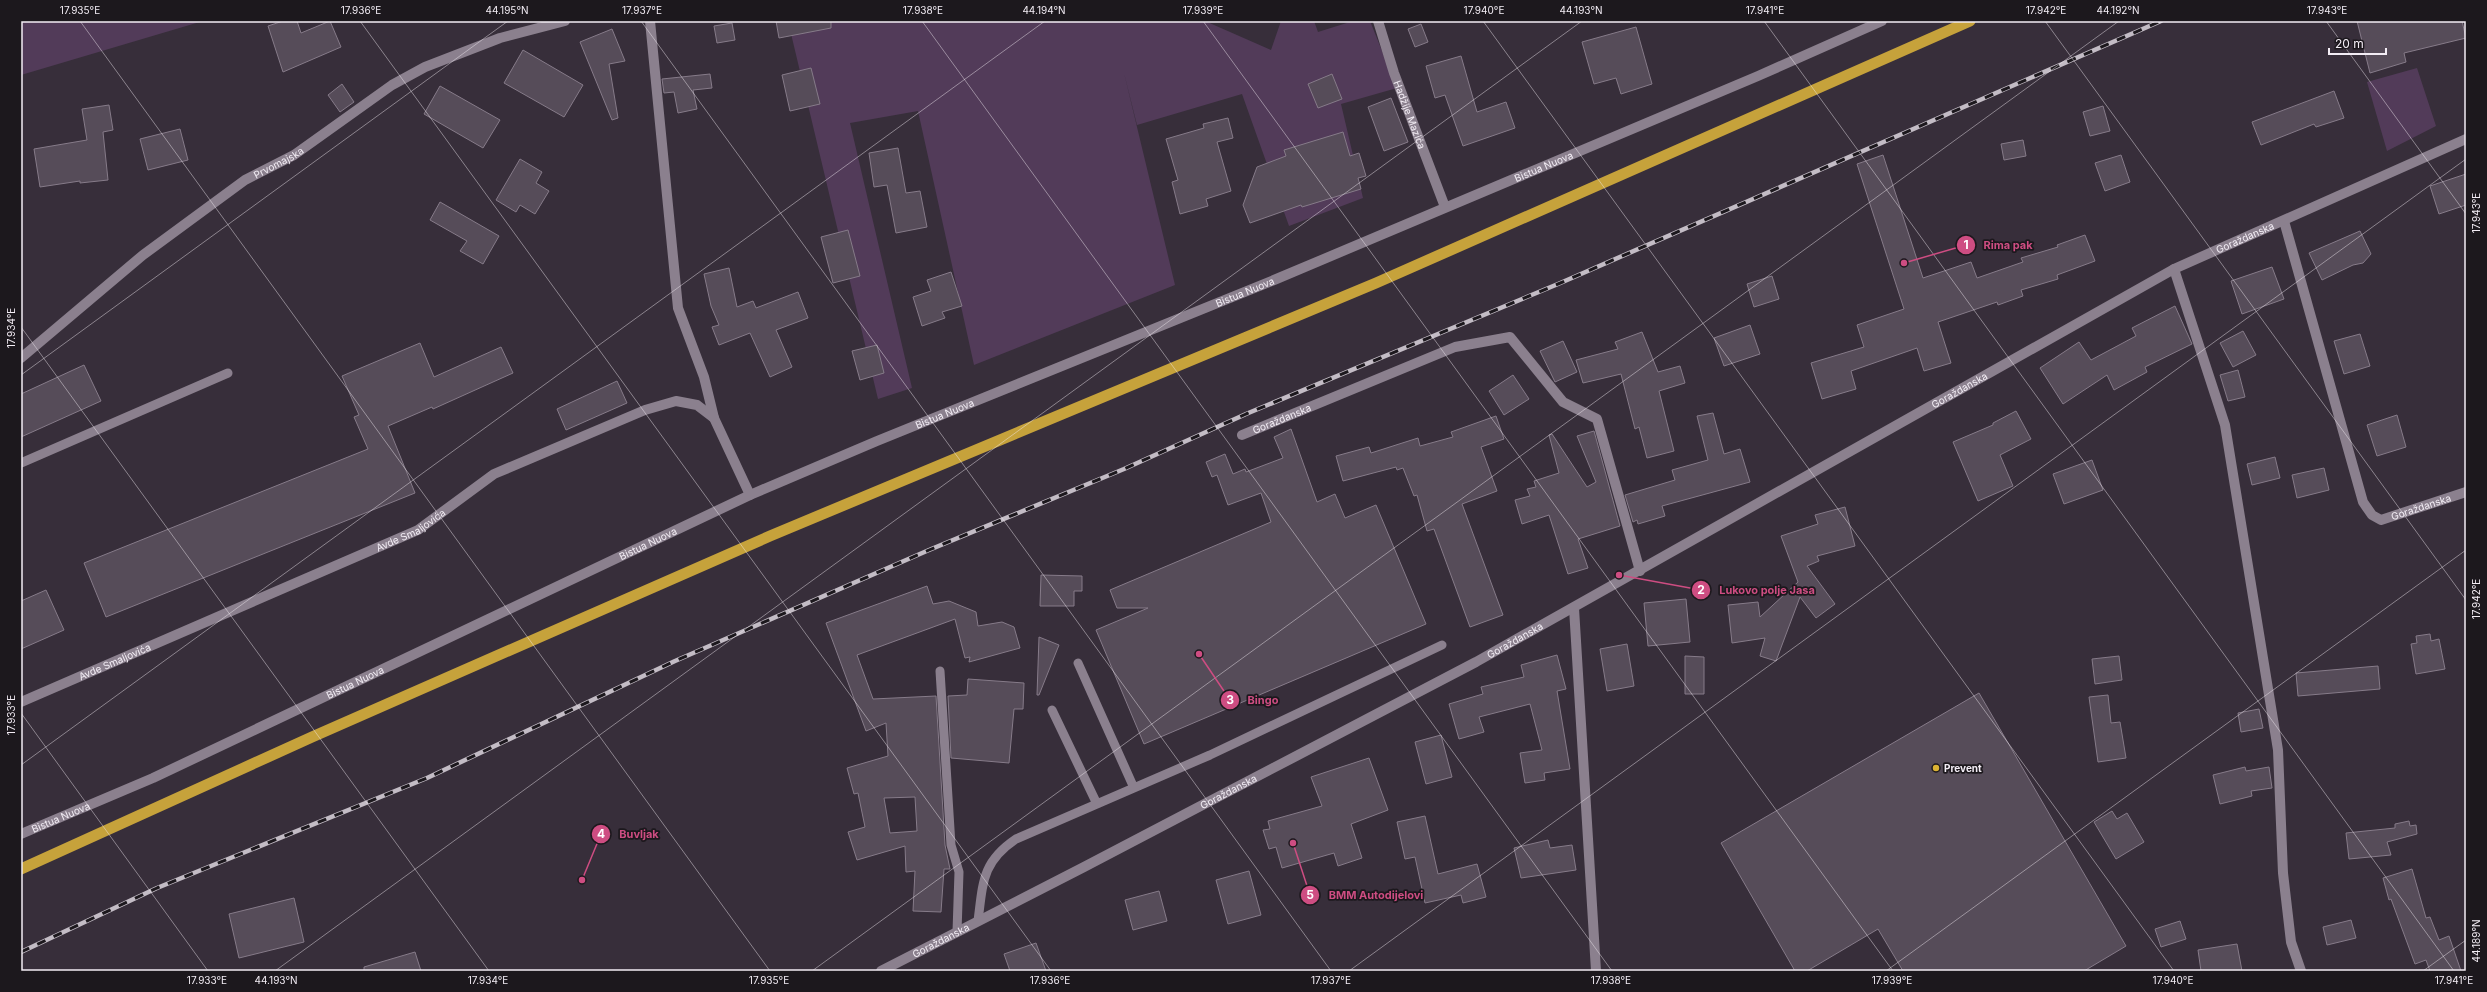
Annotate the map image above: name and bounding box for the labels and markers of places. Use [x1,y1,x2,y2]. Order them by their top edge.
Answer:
callout: Rima pak [1956,233,2041,256]
callout: Lukovo polje Jasa [1691,579,1823,602]
callout: Bingo [1220,688,1286,711]
place label: Prevent [1944,762,1982,774]
marker: Prevent [1931,763,1941,773]
callout: Buvljak [591,823,667,846]
callout: BMM Autodijelovi [1300,884,1431,907]

